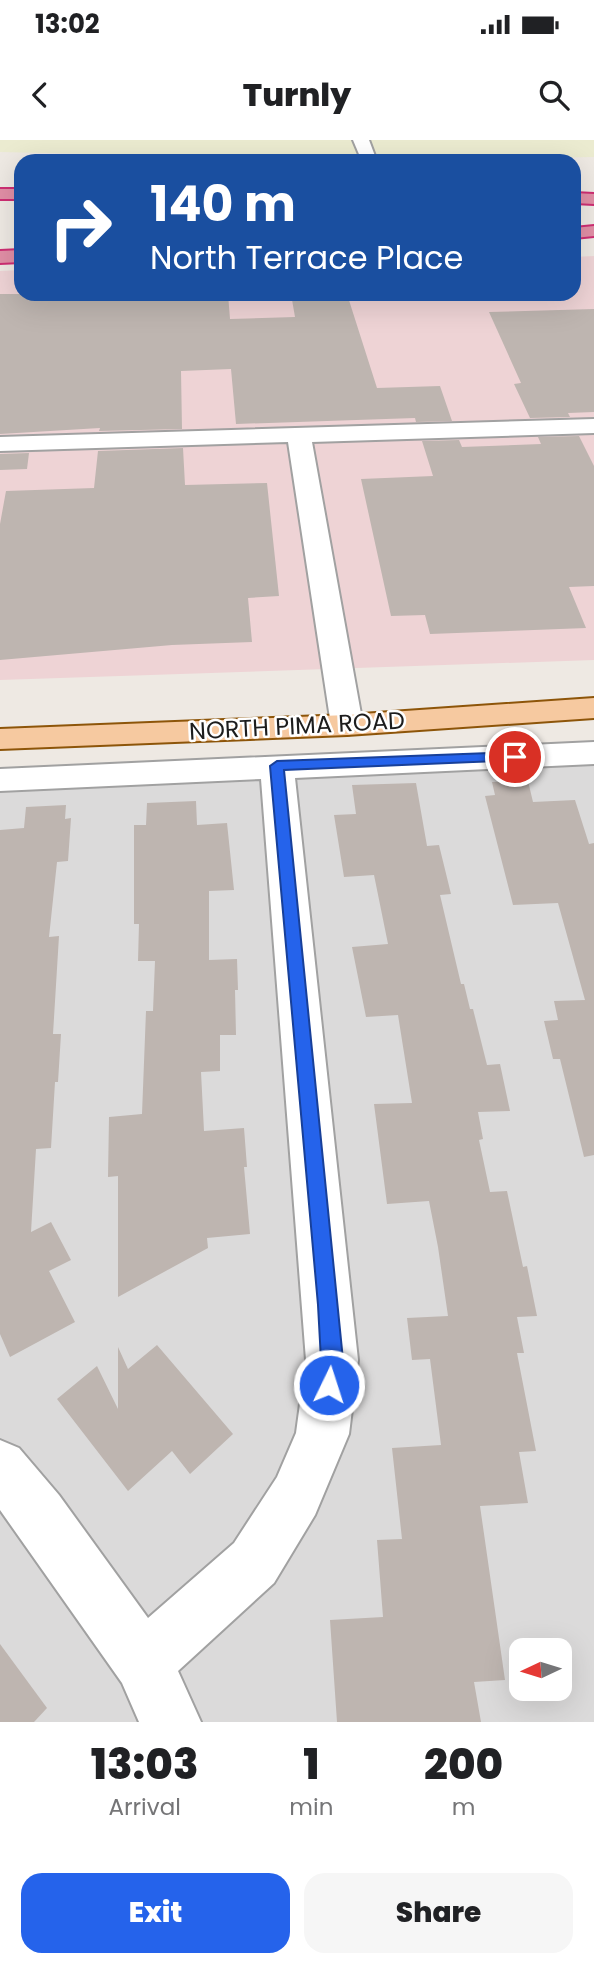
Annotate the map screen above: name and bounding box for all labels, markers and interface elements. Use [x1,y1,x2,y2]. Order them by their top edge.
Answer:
text: 13:02 [35,6,100,42]
text: Turnly [243,72,351,117]
icon: back [21,76,59,114]
icon: search [535,76,573,114]
text: 140 m [150,170,296,238]
icon: right [35,182,126,273]
text: North Terrace Place [150,235,463,280]
street label: NORTH PIMA ROAD [188,703,406,748]
pin [485,727,545,787]
icon: arrive [496,738,534,776]
position arrow [292,1348,366,1422]
north arrow [509,1638,572,1701]
map controls [509,1638,572,1701]
text: 13:03 [91,1735,199,1794]
text: 1 [303,1735,319,1794]
text: 200 [424,1735,503,1794]
text: Arrival [108,1791,181,1823]
text: min [289,1791,333,1823]
text: m [452,1791,476,1823]
button: Exit [21,1873,290,1953]
button: Share [304,1873,573,1953]

